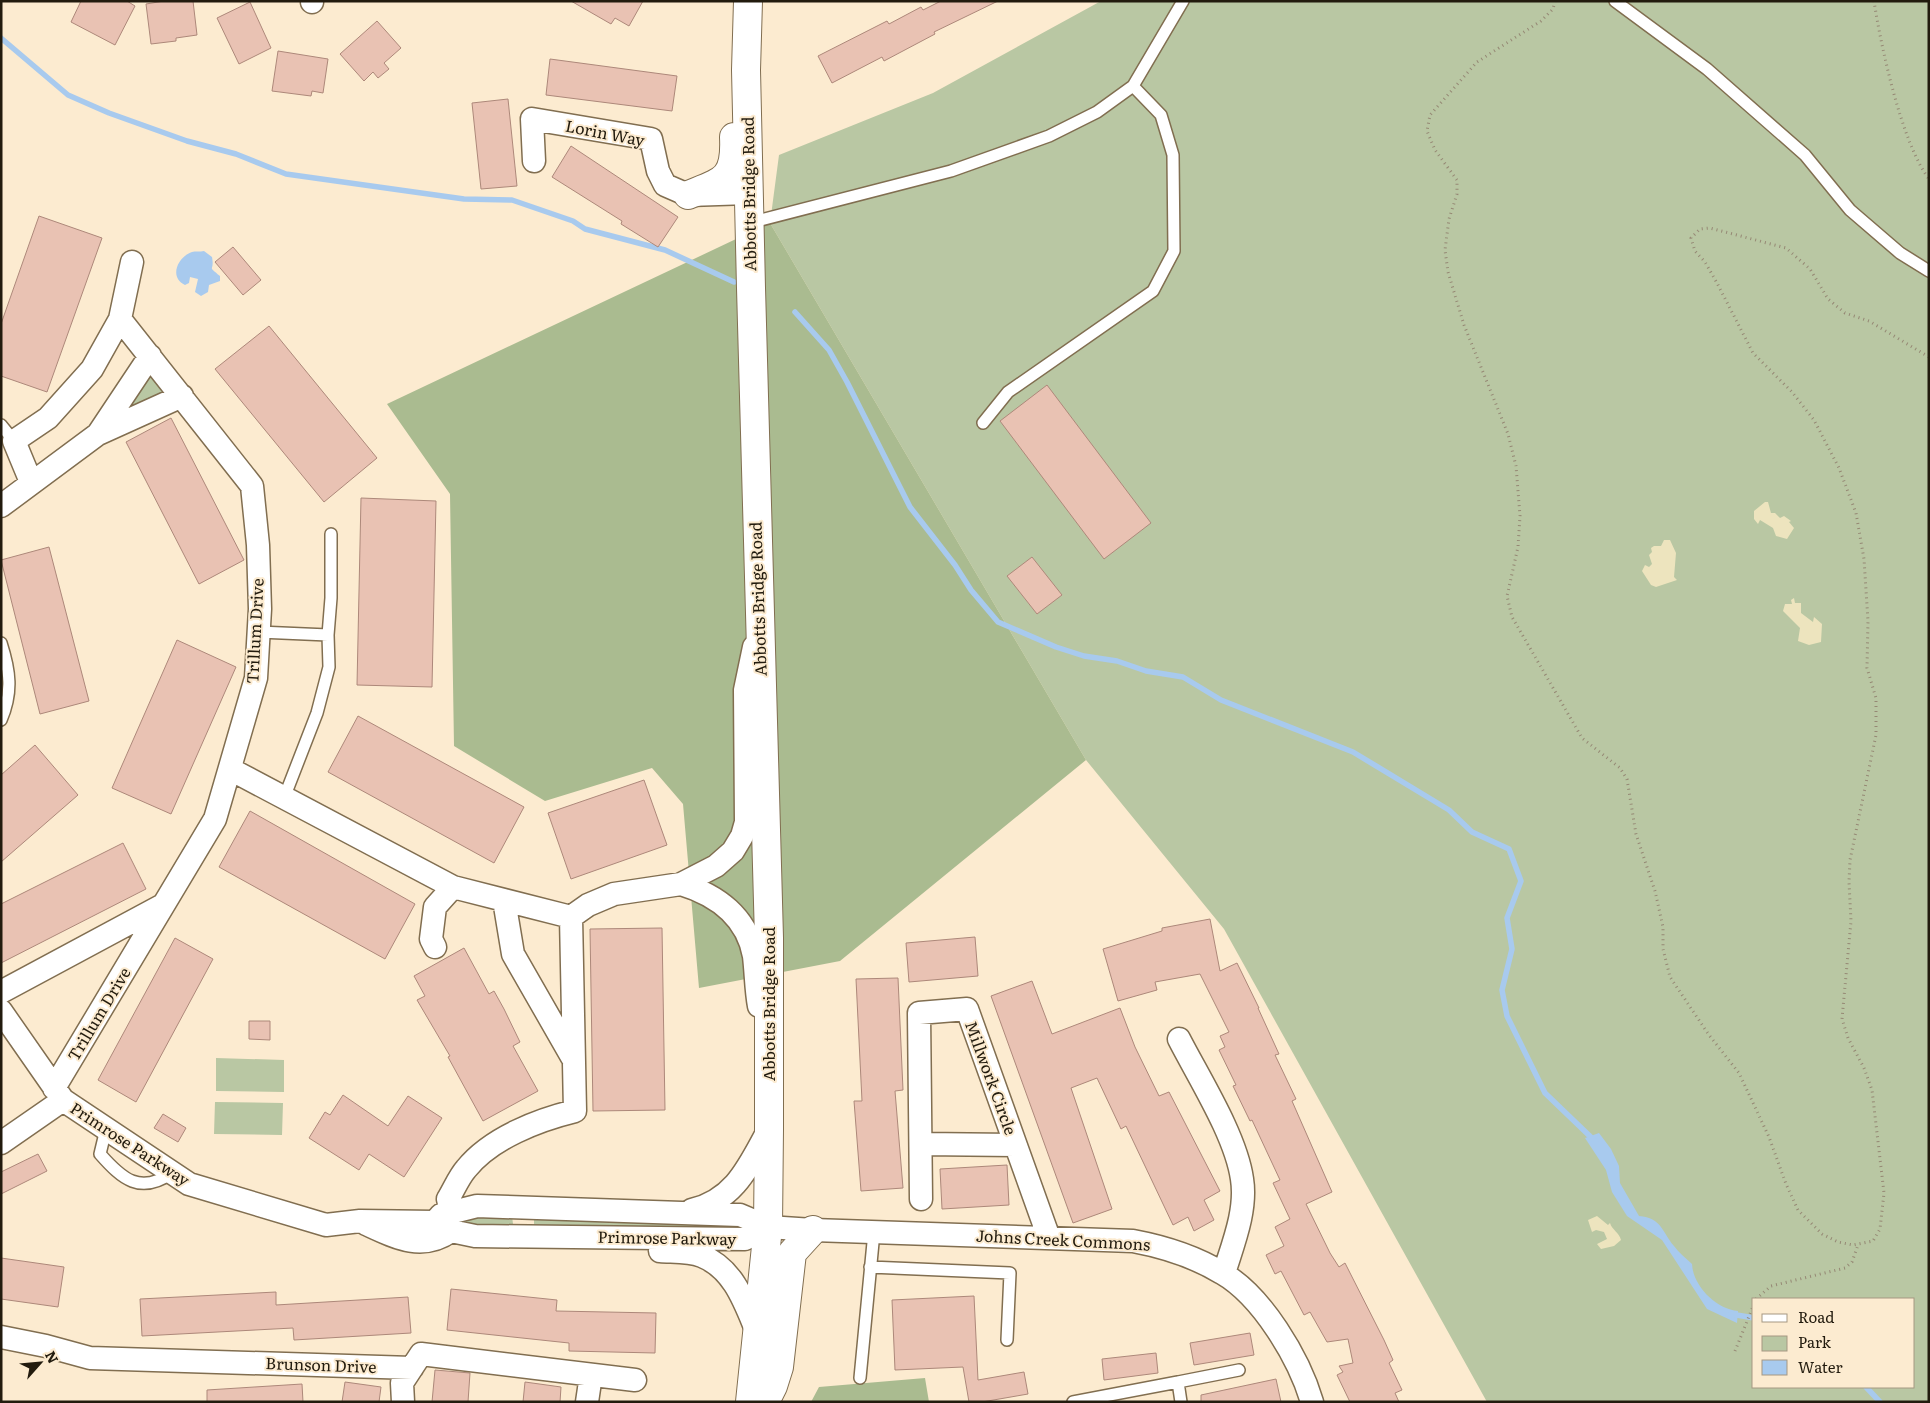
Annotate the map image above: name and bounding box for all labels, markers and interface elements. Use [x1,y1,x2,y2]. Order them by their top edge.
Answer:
street label: Lorin Way [563,113,648,152]
street label: Abbotts Bridge Road [735,116,761,272]
street label: Abbotts Bridge Road [742,521,772,677]
street label: Trillum Drive [239,578,269,684]
street label: Abbotts Bridge Road [756,926,780,1081]
street label: Trillum Drive [61,962,136,1065]
street label: Millwork Circle [960,1017,1024,1138]
street label: Primrose Parkway [66,1095,196,1191]
street label: Johns Creek Commons [975,1222,1151,1256]
street label: Primrose Parkway [598,1224,737,1250]
legend [1752,1298,1915,1388]
text: Road [1798,1305,1834,1328]
text: Park [1798,1330,1832,1353]
north arrow [15,1338,65,1388]
text: N [41,1347,64,1367]
street label: Brunson Drive [265,1350,377,1378]
text: Water [1798,1355,1843,1378]

